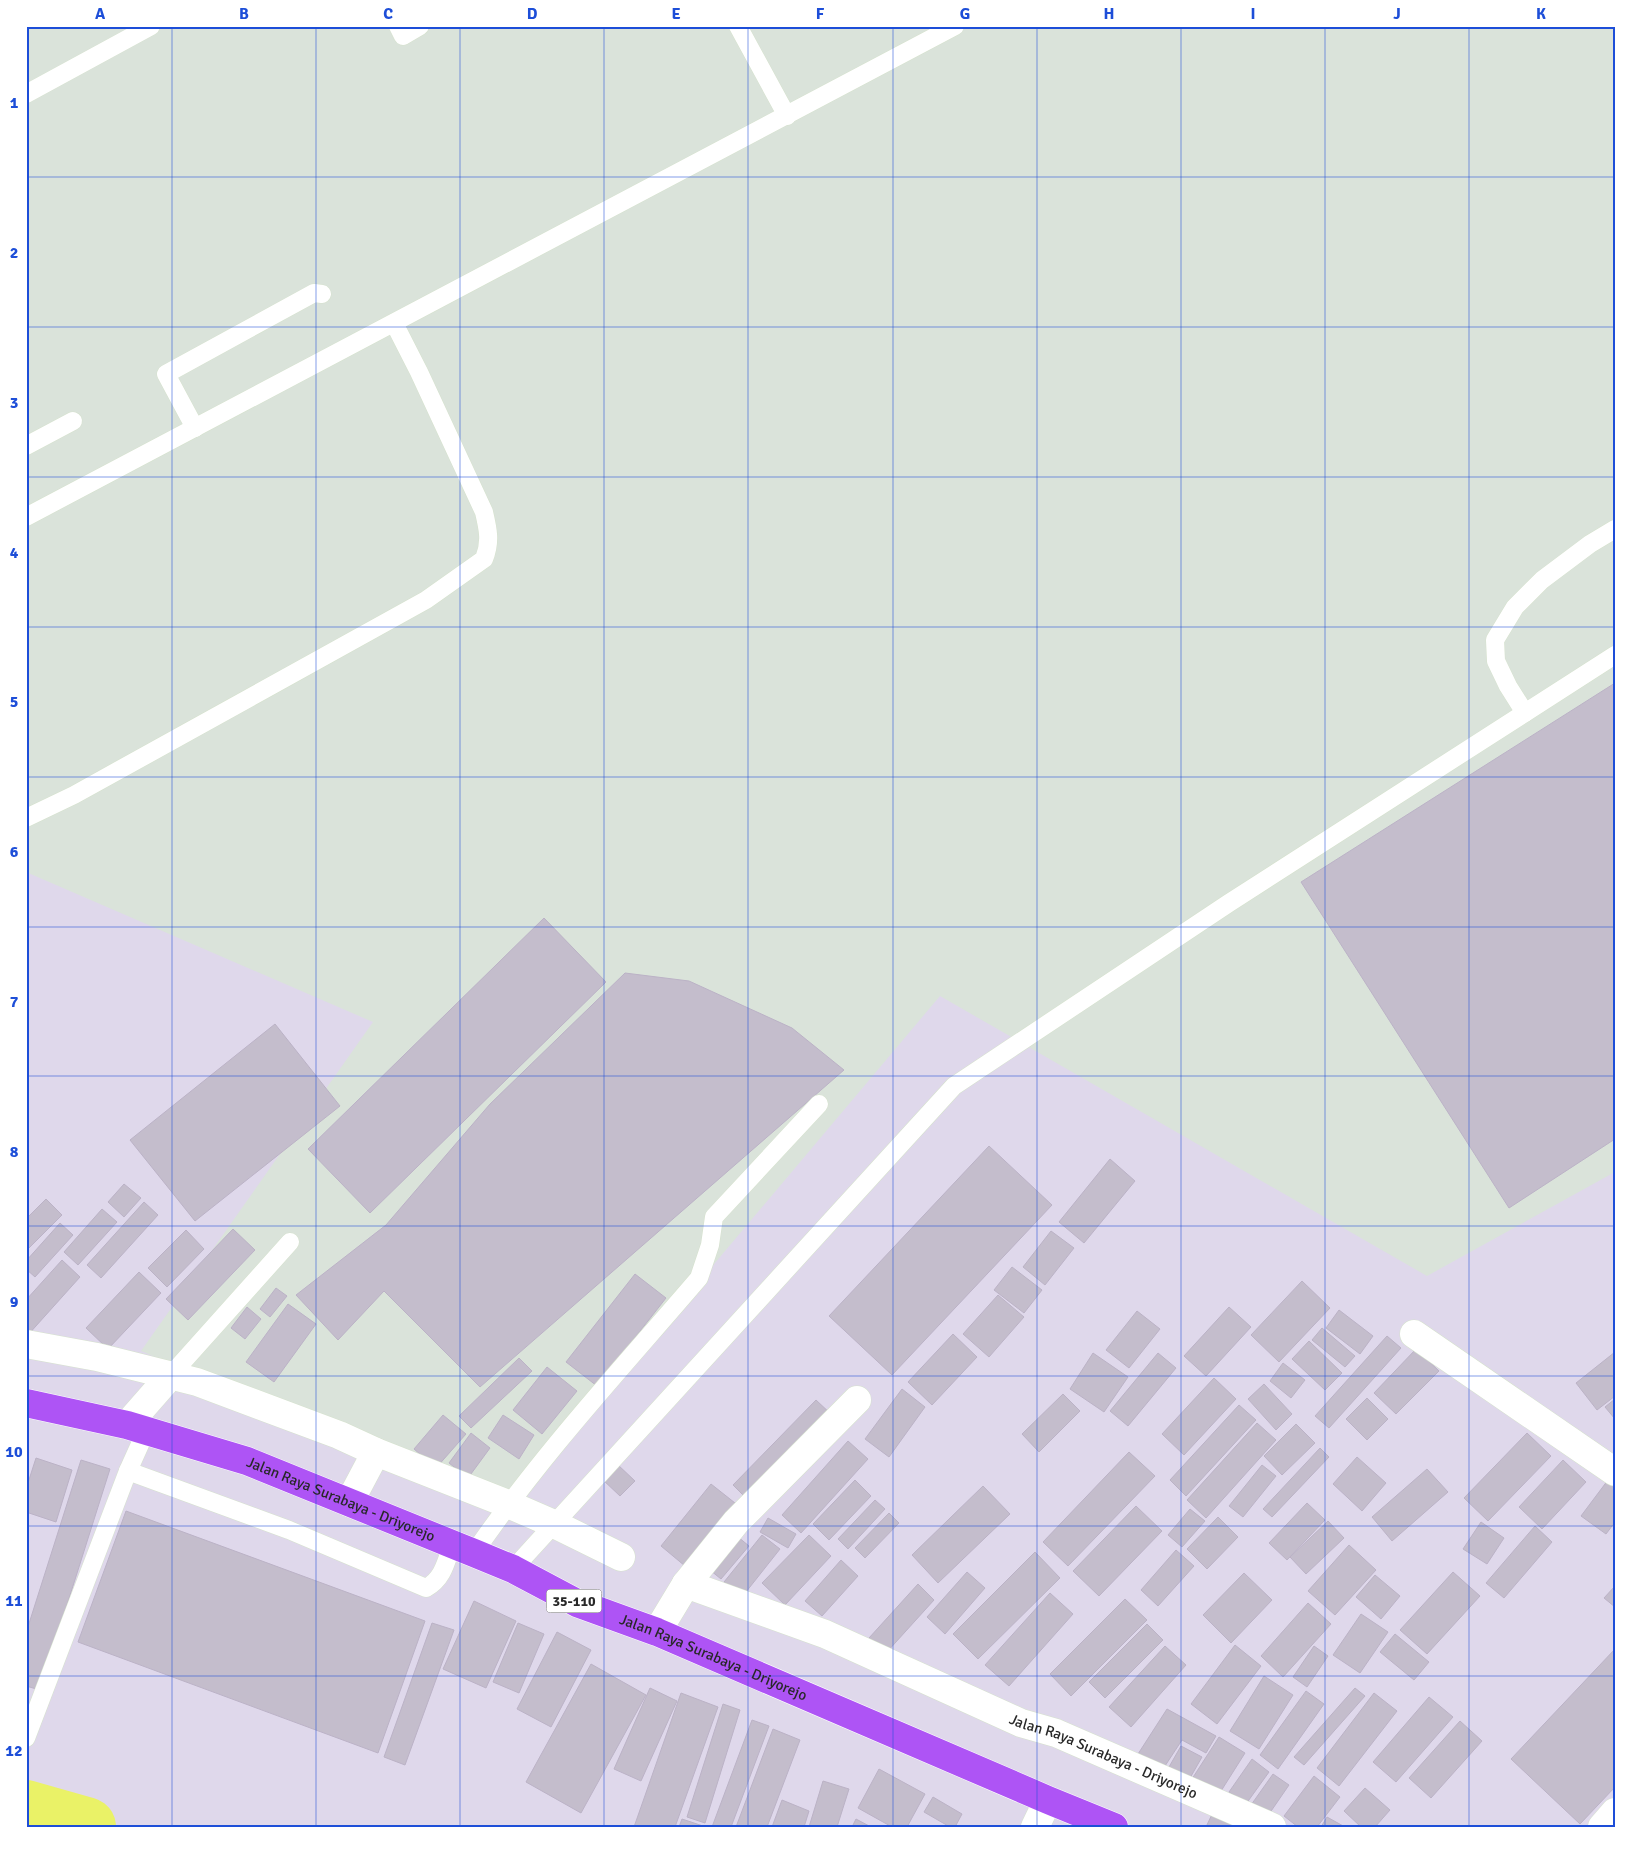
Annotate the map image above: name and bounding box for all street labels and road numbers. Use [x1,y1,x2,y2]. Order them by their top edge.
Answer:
street label: Jalan Raya Surabaya - Driyorejo [244,1453,438,1545]
road number: 35-110 [546,1590,602,1612]
street label: Jalan Raya Surabaya - Driyorejo [617,1610,810,1705]
street label: Jalan Raya Surabaya - Driyorejo [1007,1710,1200,1803]

